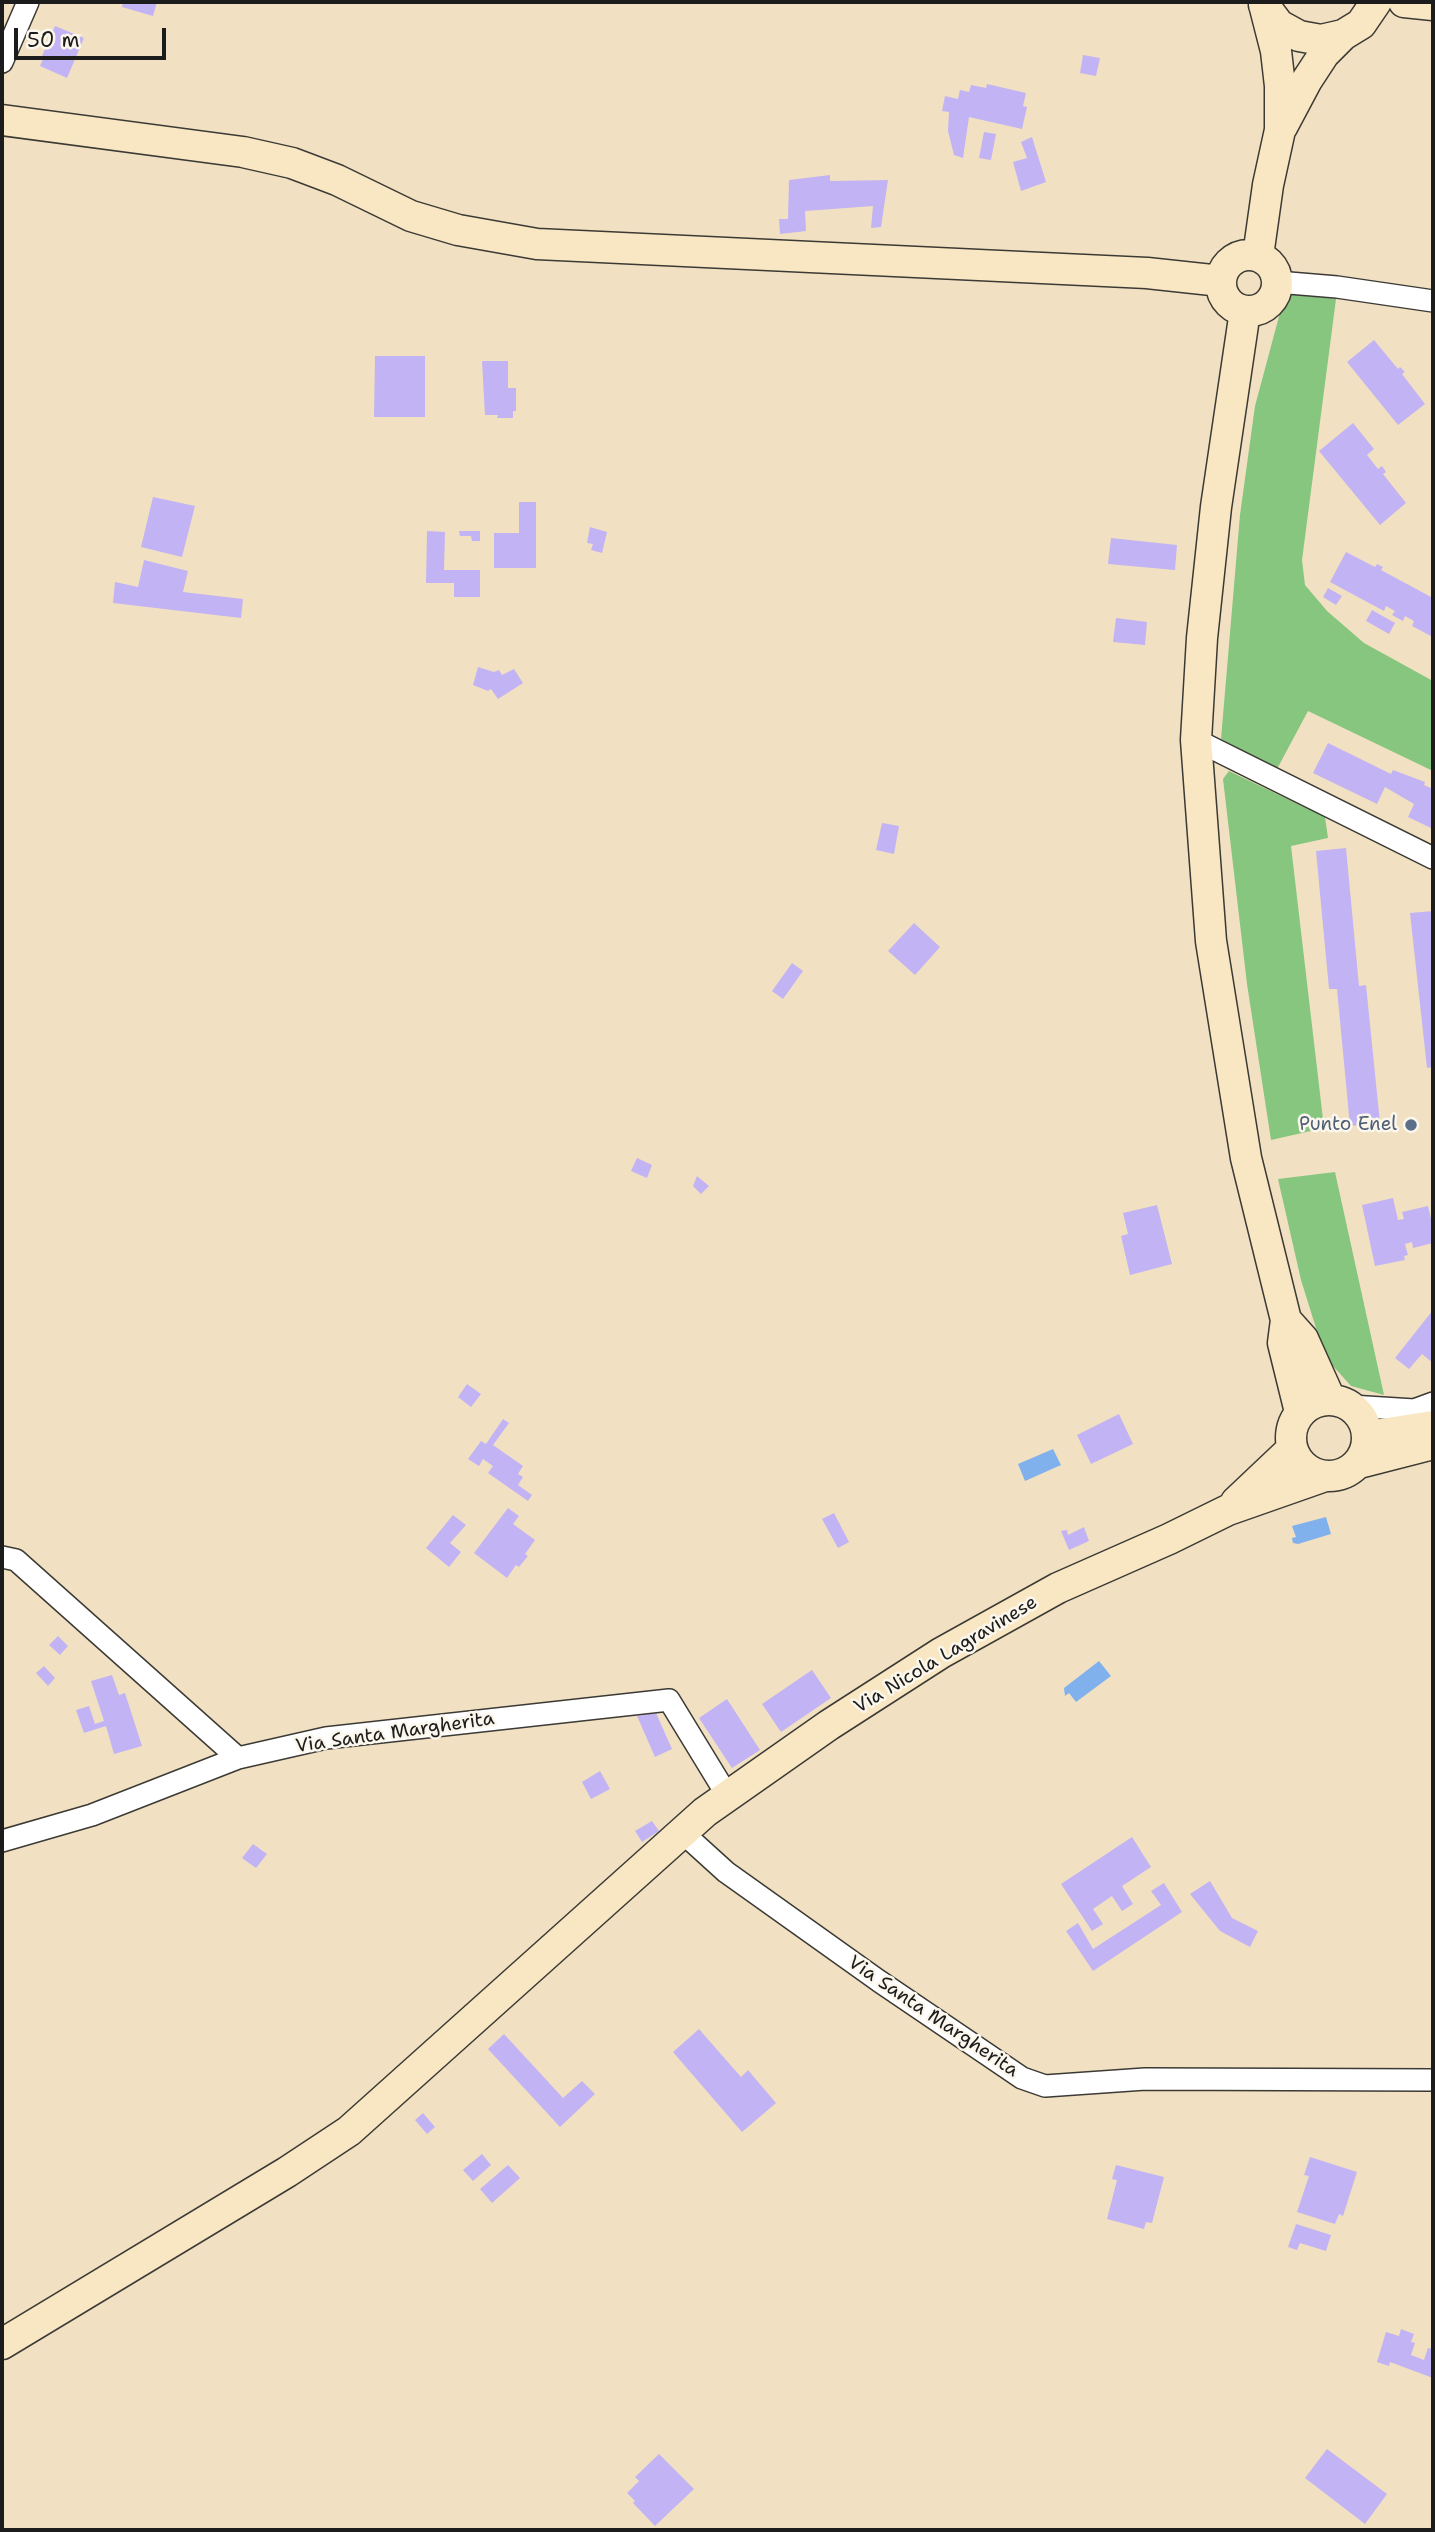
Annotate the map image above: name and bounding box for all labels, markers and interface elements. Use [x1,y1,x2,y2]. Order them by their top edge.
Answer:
scale bar [18,14,170,58]
text: 50 m [27,26,80,54]
place label: Punto Enel [1299,1114,1397,1136]
marker: Punto Enel [1403,1117,1419,1133]
street label: Via Nicola Lagravinese [850,1591,1042,1719]
street label: Via Santa Margherita [294,1708,496,1758]
street label: Via Santa Margherita [843,1951,1023,2083]

